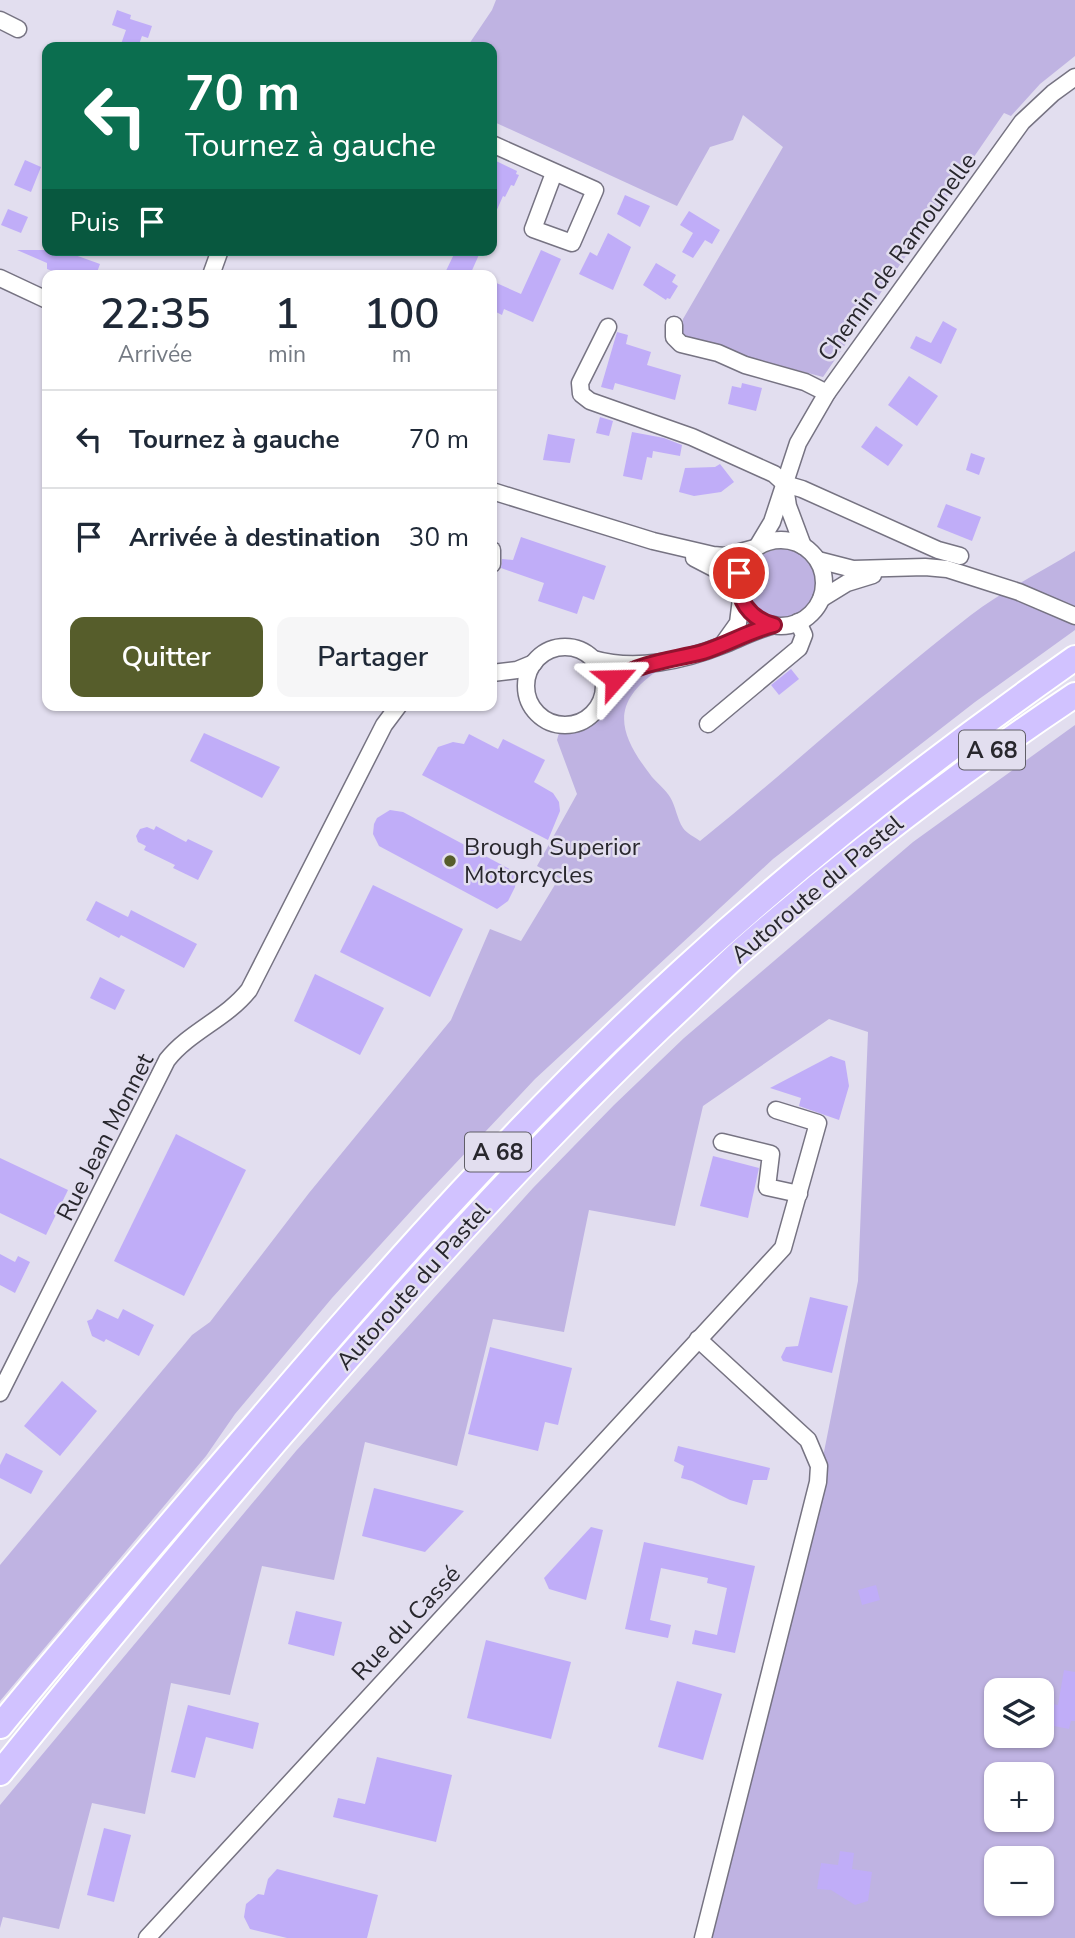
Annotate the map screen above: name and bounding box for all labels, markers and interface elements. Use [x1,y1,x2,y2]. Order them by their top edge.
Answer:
text: 70 m [185,60,300,127]
icon: left [70,70,161,161]
text: Tournez à gauche [185,124,436,167]
street label: Chemin de Ramounelle [810,146,984,368]
icon: arrive [133,203,171,241]
text: Puis [70,205,119,240]
text: 22:35 [100,286,210,343]
text: 1 [274,286,300,343]
text: 100 [364,286,439,343]
text: Arrivée [118,339,192,370]
text: min [268,339,306,370]
text: m [392,339,411,370]
icon: left [70,420,108,458]
text: Tournez à gauche [129,422,340,457]
text: 70 m [409,422,469,457]
icon: arrive [70,518,108,556]
text: Arrivée à destination [129,520,380,555]
text: 30 m [409,520,469,555]
pin [709,543,769,603]
icon: arrive [720,554,758,592]
button: Quitter [70,617,263,697]
button: Partager [277,617,469,697]
position arrow [578,642,652,716]
road number: A 68 [959,730,1025,770]
street label: Autoroute du Pastel [724,807,910,971]
place label: Brough Superior Motorcycles [464,831,641,891]
marker: Brough Superior Motorcycles [442,853,458,869]
street label: Rue Jean Monnet [49,1047,161,1226]
road number: A 68 [465,1133,531,1172]
street label: Autoroute du Pastel [329,1195,497,1377]
street label: Rue du Cassé [344,1559,468,1687]
map controls [984,1678,1054,1916]
button: layers [984,1678,1054,1748]
button: + [984,1762,1054,1832]
button: − [984,1846,1054,1916]

